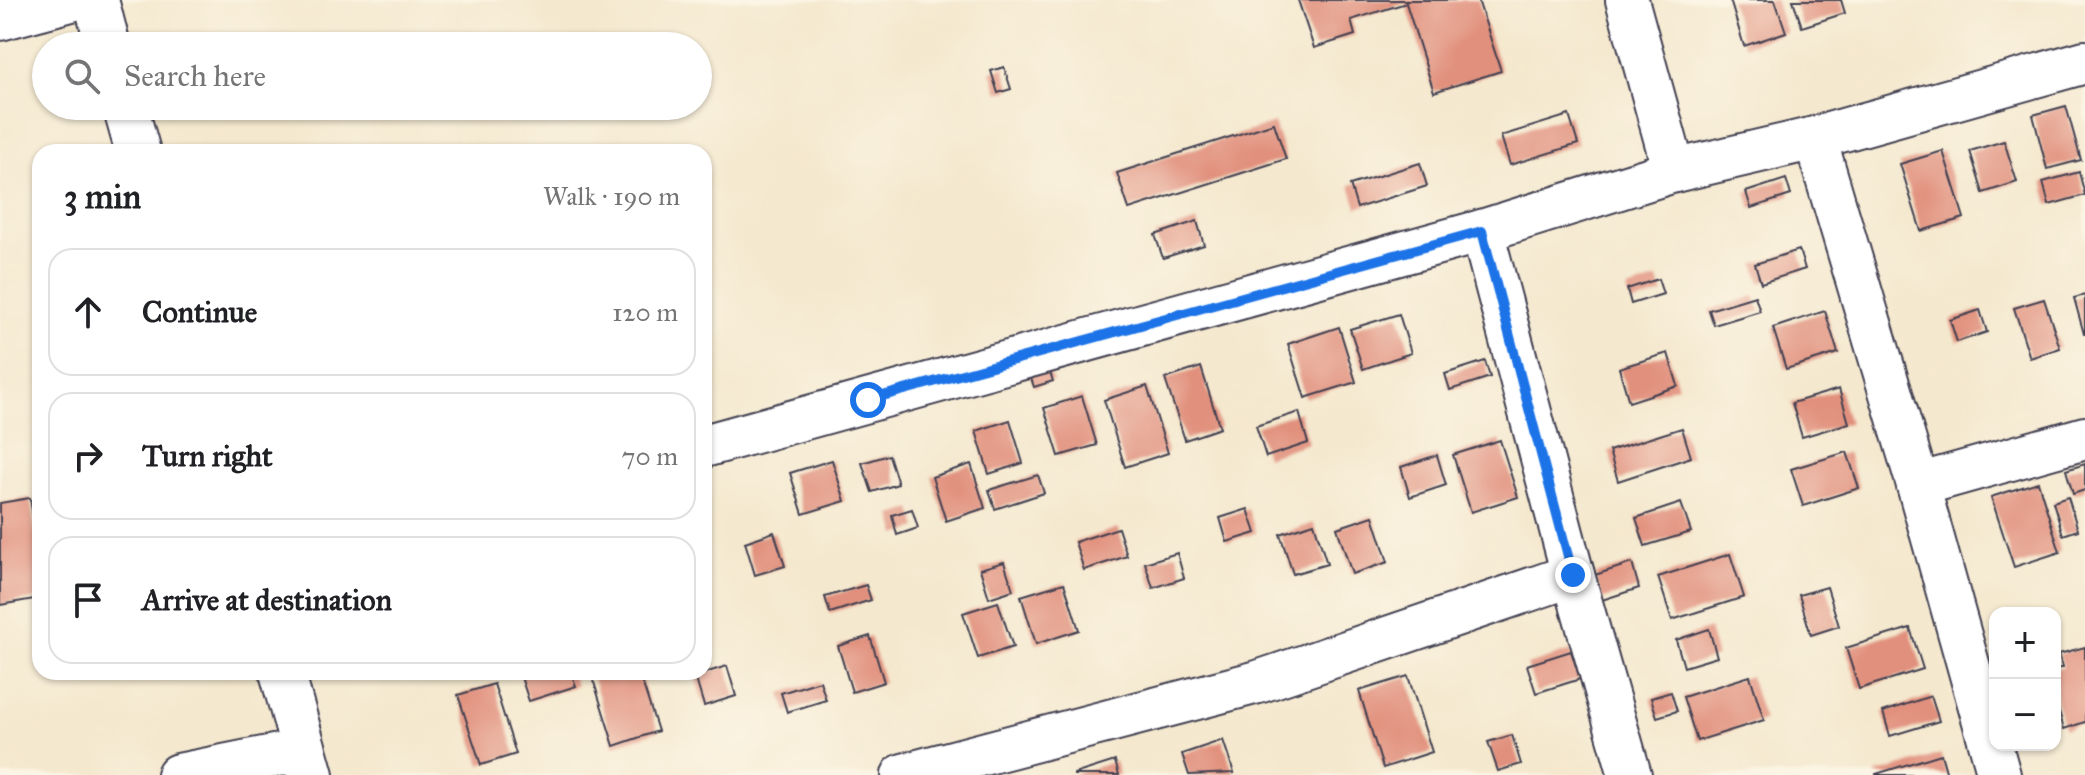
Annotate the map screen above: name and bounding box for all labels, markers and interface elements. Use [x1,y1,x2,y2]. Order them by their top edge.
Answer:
search box [32,32,712,120]
icon: search [60,54,104,98]
text: Search here [124,58,266,94]
text: 3 min [64,176,141,217]
text: Walk · 190 m [543,180,680,212]
icon: ahead [66,290,110,334]
text: Continue [142,294,257,330]
text: 120 m [612,296,678,328]
route start [850,382,886,418]
icon: right [66,434,110,478]
text: Turn right [142,438,273,474]
text: 70 m [622,440,678,472]
route end [1555,557,1591,593]
icon: arrive [66,578,110,622]
text: Arrive at destination [142,582,392,618]
map controls [1989,607,2061,751]
button: + [1989,607,2061,679]
button: − [1989,679,2061,751]

